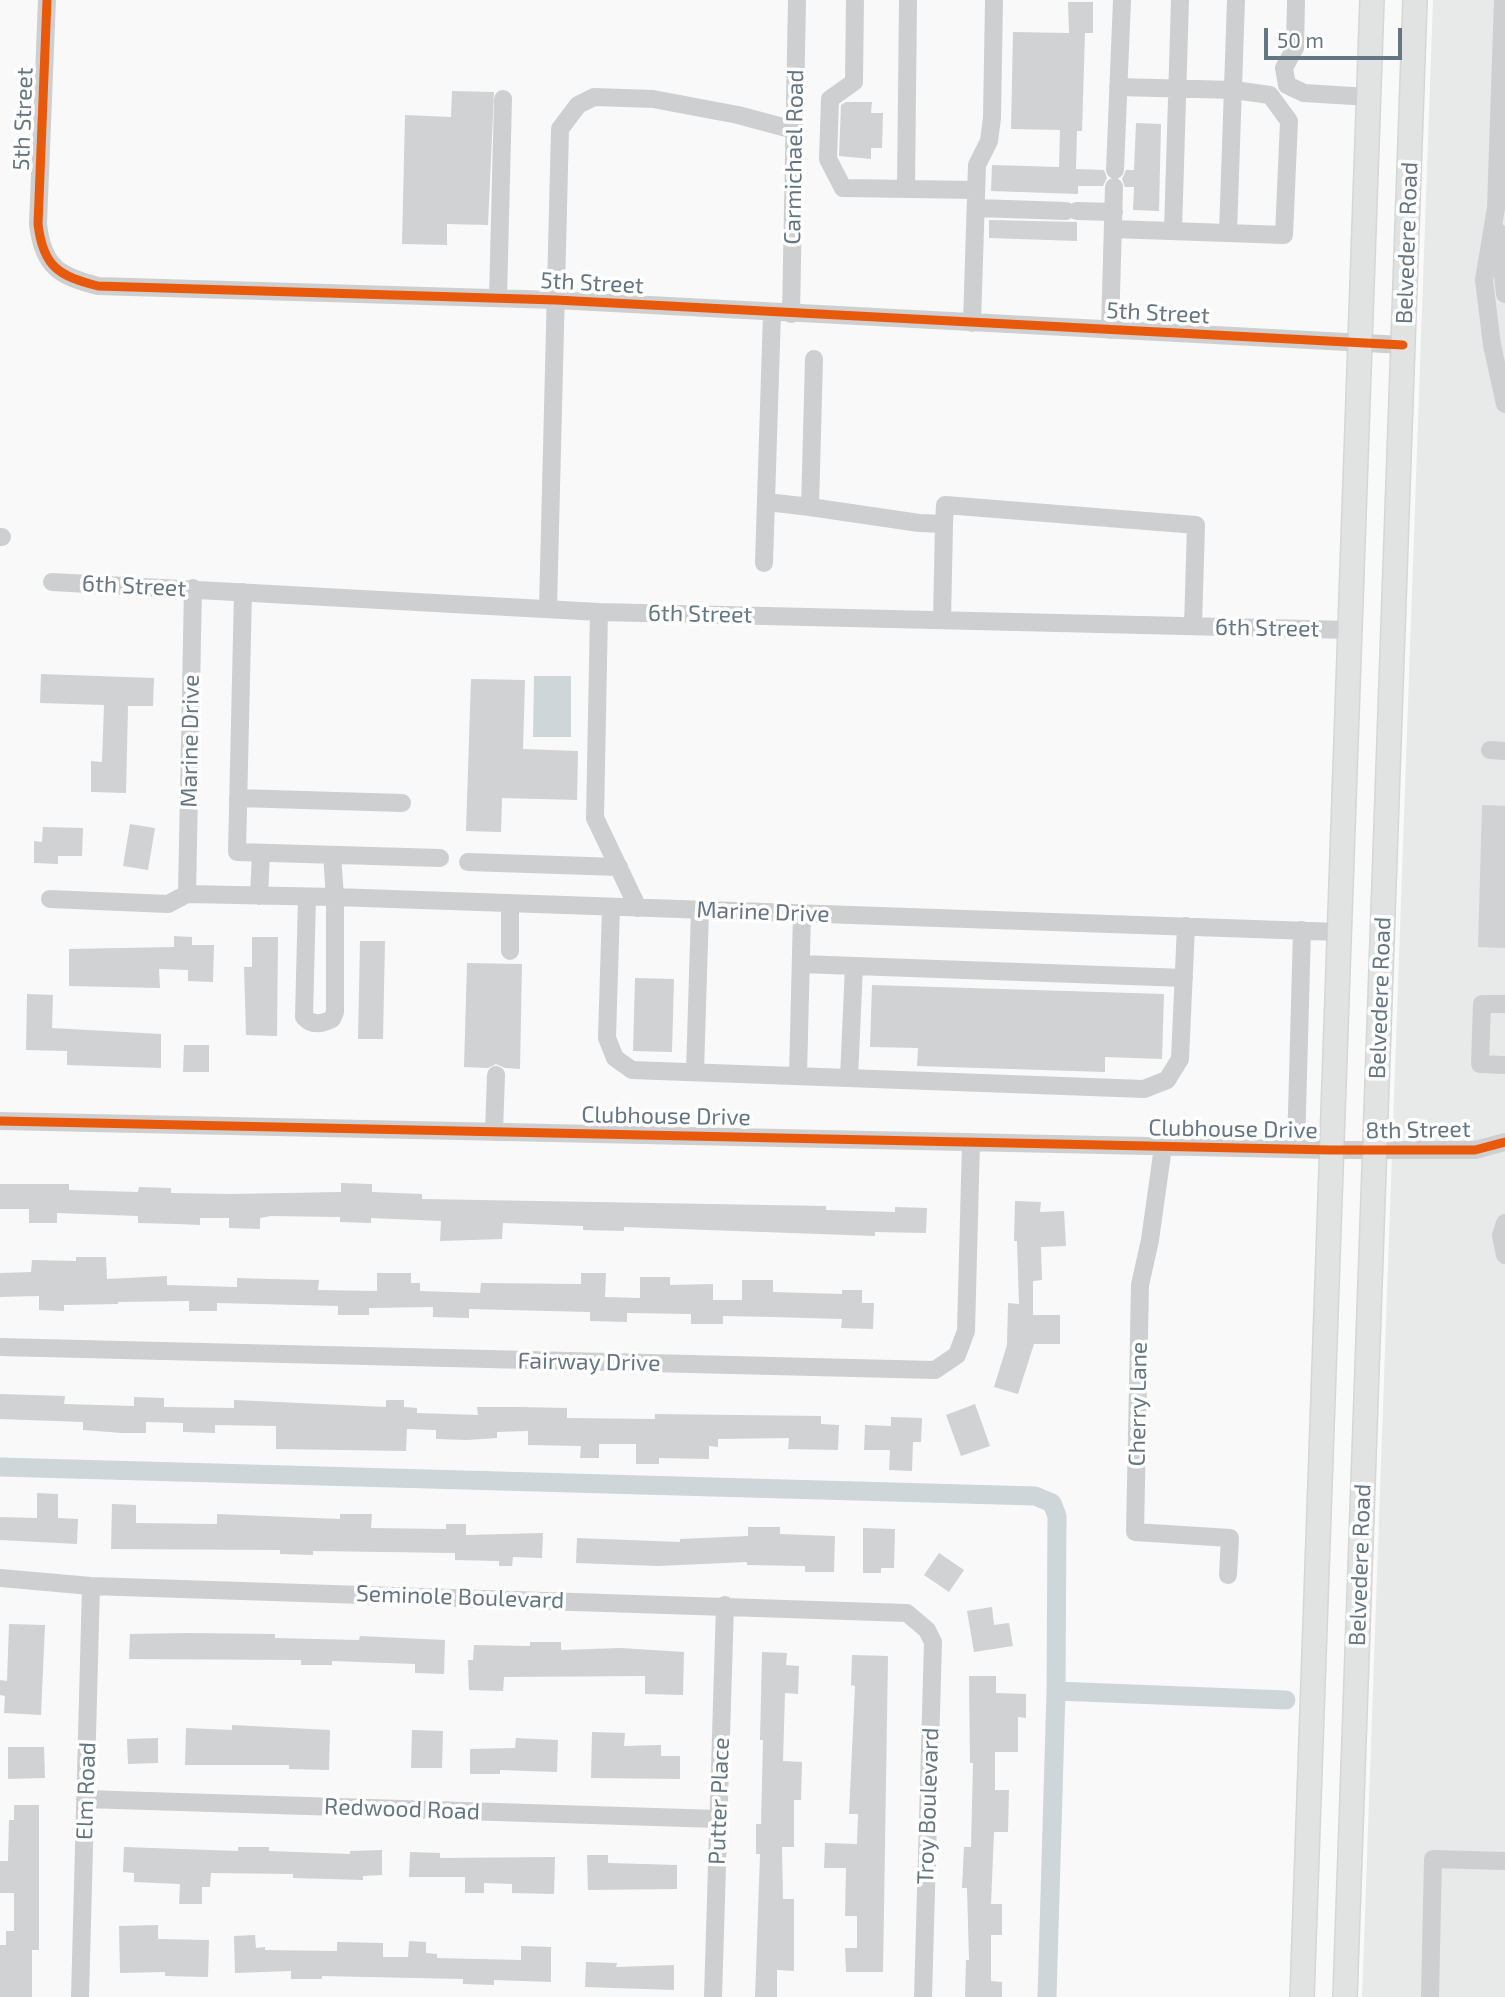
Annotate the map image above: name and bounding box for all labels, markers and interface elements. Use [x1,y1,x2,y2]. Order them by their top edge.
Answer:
scale bar [1267,14,1405,58]
text: 50 m [1277,27,1324,52]
street label: 5th Street [7,67,39,171]
street label: Carmichael Road [779,69,809,245]
street label: Belvedere Road [1390,161,1424,325]
street label: 5th Street [540,267,644,299]
street label: 5th Street [1106,297,1210,329]
street label: 6th Street [81,569,187,603]
street label: 6th Street [648,599,752,629]
street label: 6th Street [1215,613,1319,643]
street label: Marine Drive [175,674,205,808]
street label: Marine Drive [696,896,830,928]
street label: Belvedere Road [1363,916,1397,1080]
street label: Clubhouse Drive [581,1101,751,1131]
street label: Clubhouse Drive [1148,1114,1318,1144]
street label: 8th Street [1365,1115,1471,1145]
street label: Cherry Lane [1123,1341,1153,1467]
street label: Fairway Drive [517,1347,661,1377]
street label: Belvedere Road [1343,1483,1377,1647]
street label: Seminole Boulevard [355,1580,565,1614]
street label: Troy Boulevard [911,1727,945,1885]
street label: Putter Place [703,1737,735,1865]
street label: Elm Road [70,1742,102,1840]
street label: Redwood Road [324,1792,480,1826]

